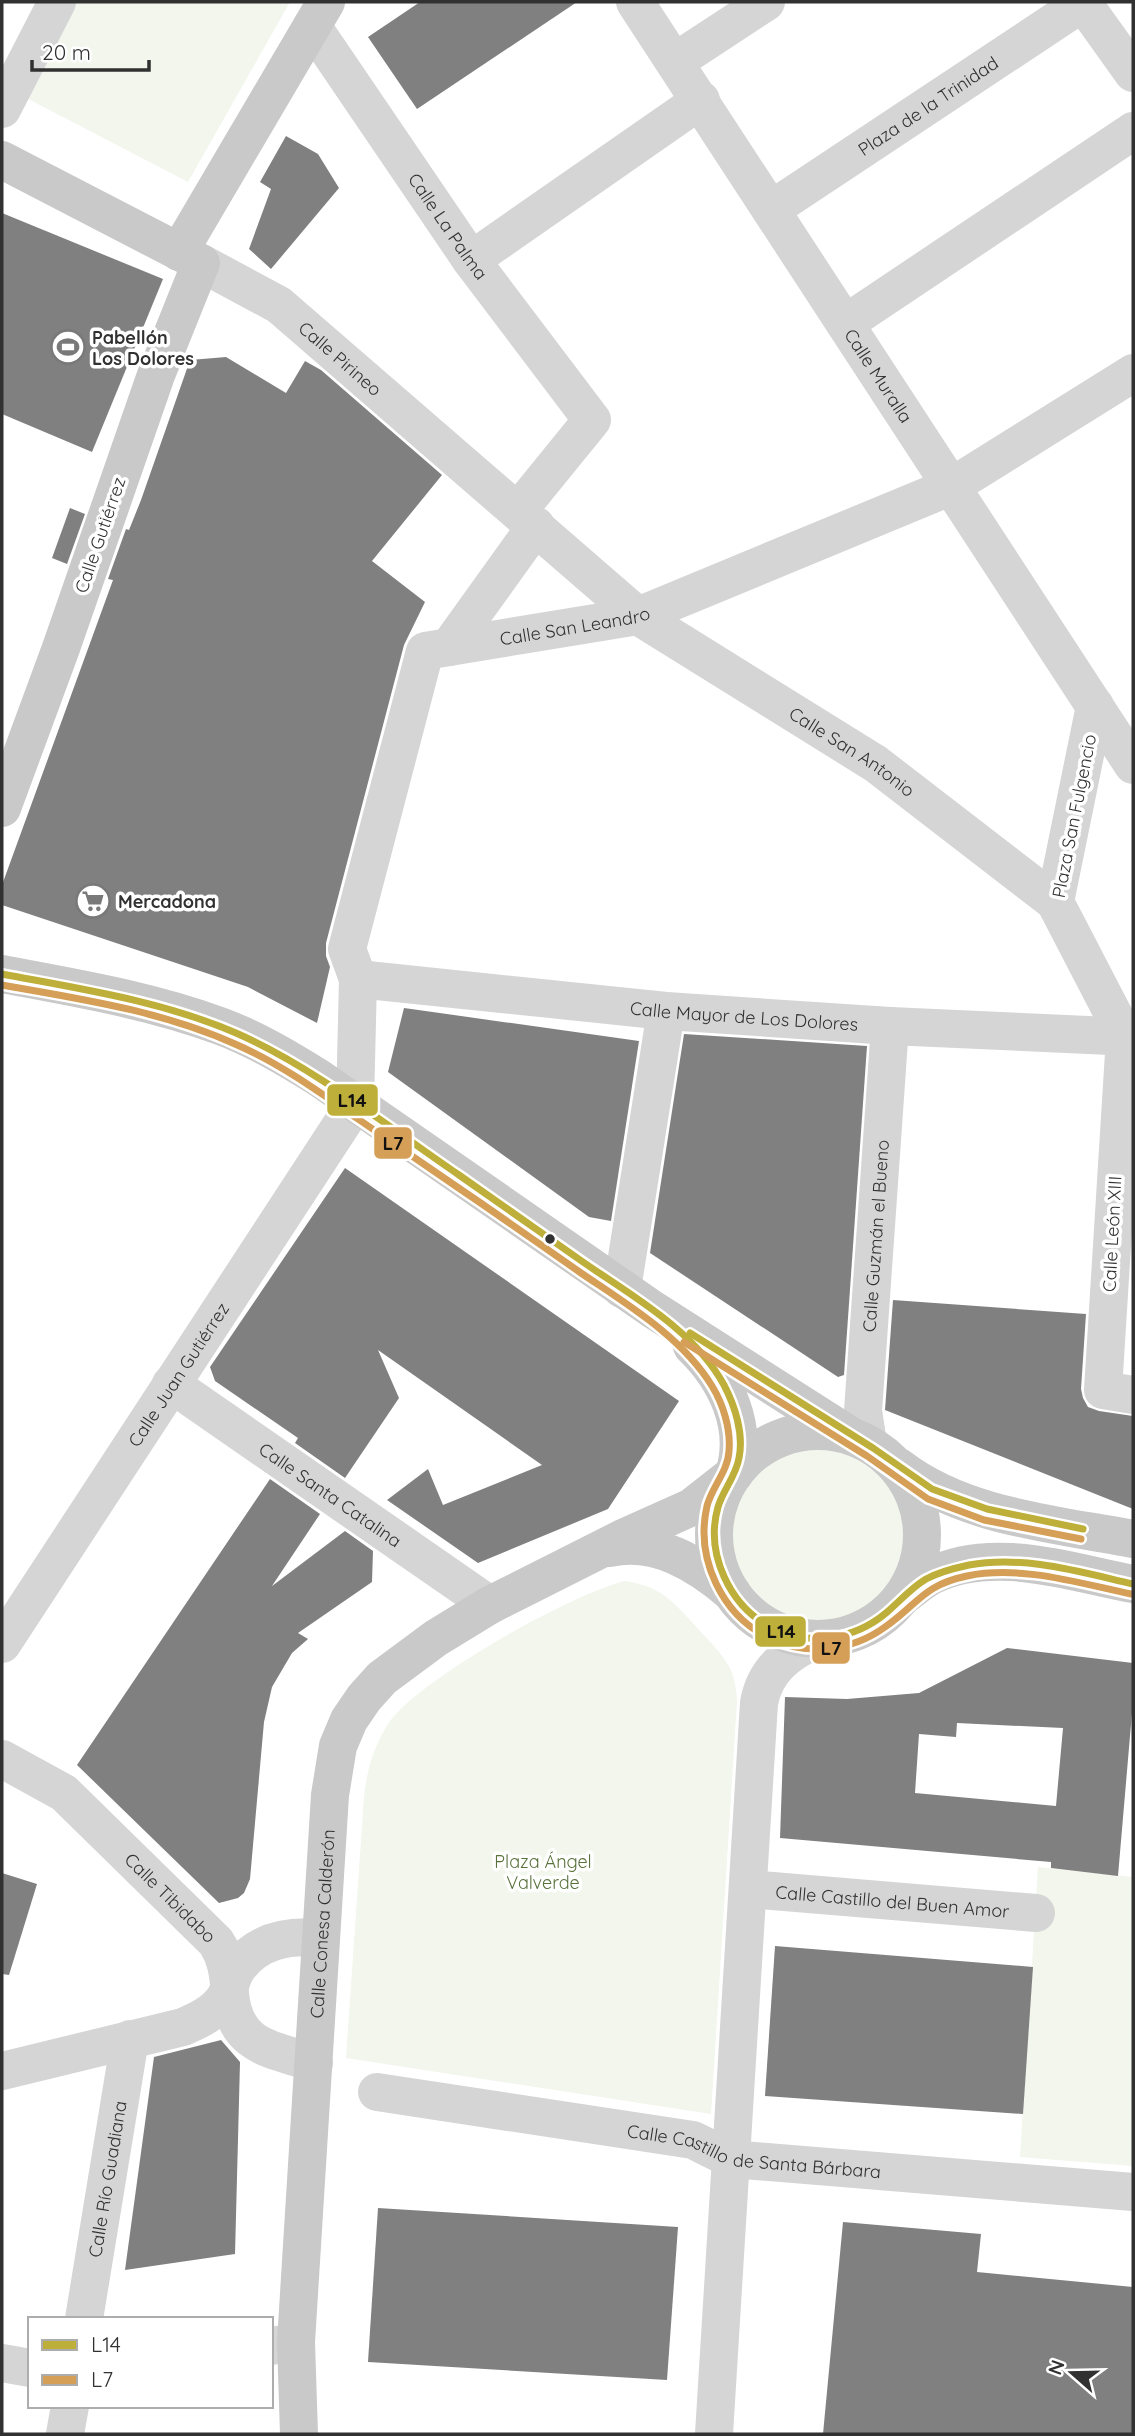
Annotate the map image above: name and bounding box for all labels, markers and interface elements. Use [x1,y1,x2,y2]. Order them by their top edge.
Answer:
scale bar [32,28,149,72]
text: 20 m [42,39,91,65]
street label: Plaza de la Trinidad [853,51,1002,161]
street label: Calle La Palma [404,168,493,284]
street label: Calle Pirineo [294,316,387,401]
street label: Calle Muralla [840,324,918,427]
place label: Pabellón Los Dolores [92,326,194,370]
sports icon: Pabellón Los Dolores [49,328,87,366]
street label: Calle Gutiérrez [69,474,131,596]
street label: Calle San Leandro [498,601,653,650]
street label: Calle San Antonio [785,701,920,801]
street label: Plaza San Fulgencio [1047,732,1101,900]
supermarket icon: Mercadona [74,882,112,920]
place label: Mercadona [118,890,216,913]
street label: Calle Mayor de Los Dolores [629,996,859,1035]
line badge: L14 [326,1083,379,1117]
text: L14 [337,1088,367,1112]
line badge: L7 [373,1126,413,1160]
text: L7 [382,1131,404,1155]
street label: Calle Guzmán el Bueno [857,1139,893,1333]
street label: Calle León XIII [1097,1175,1127,1293]
unlabelled marker [543,1232,557,1246]
street label: Calle Juan Gutiérrez [123,1298,234,1451]
street label: Calle Santa Catalina [255,1437,406,1552]
line badge: L14 [754,1615,807,1648]
text: L14 [766,1619,796,1643]
line badge: L7 [811,1631,851,1665]
text: L7 [820,1636,842,1660]
street label: Calle Conesa Calderón [305,1829,339,2019]
street label: Calle Tibidabo [120,1848,221,1947]
park label: Plaza Ángel Valverde [494,1850,592,1894]
street label: Calle Castillo del Buen Amor [775,1880,1010,1922]
street label: Calle Río Guadiana [83,2099,131,2259]
street label: Calle Castillo de Santa Bárbara [626,2119,882,2183]
legend [28,2317,273,2408]
text: L14 [91,2331,121,2357]
north arrow [1037,2338,1107,2408]
text: N [1042,2357,1070,2378]
text: L7 [91,2366,113,2392]

